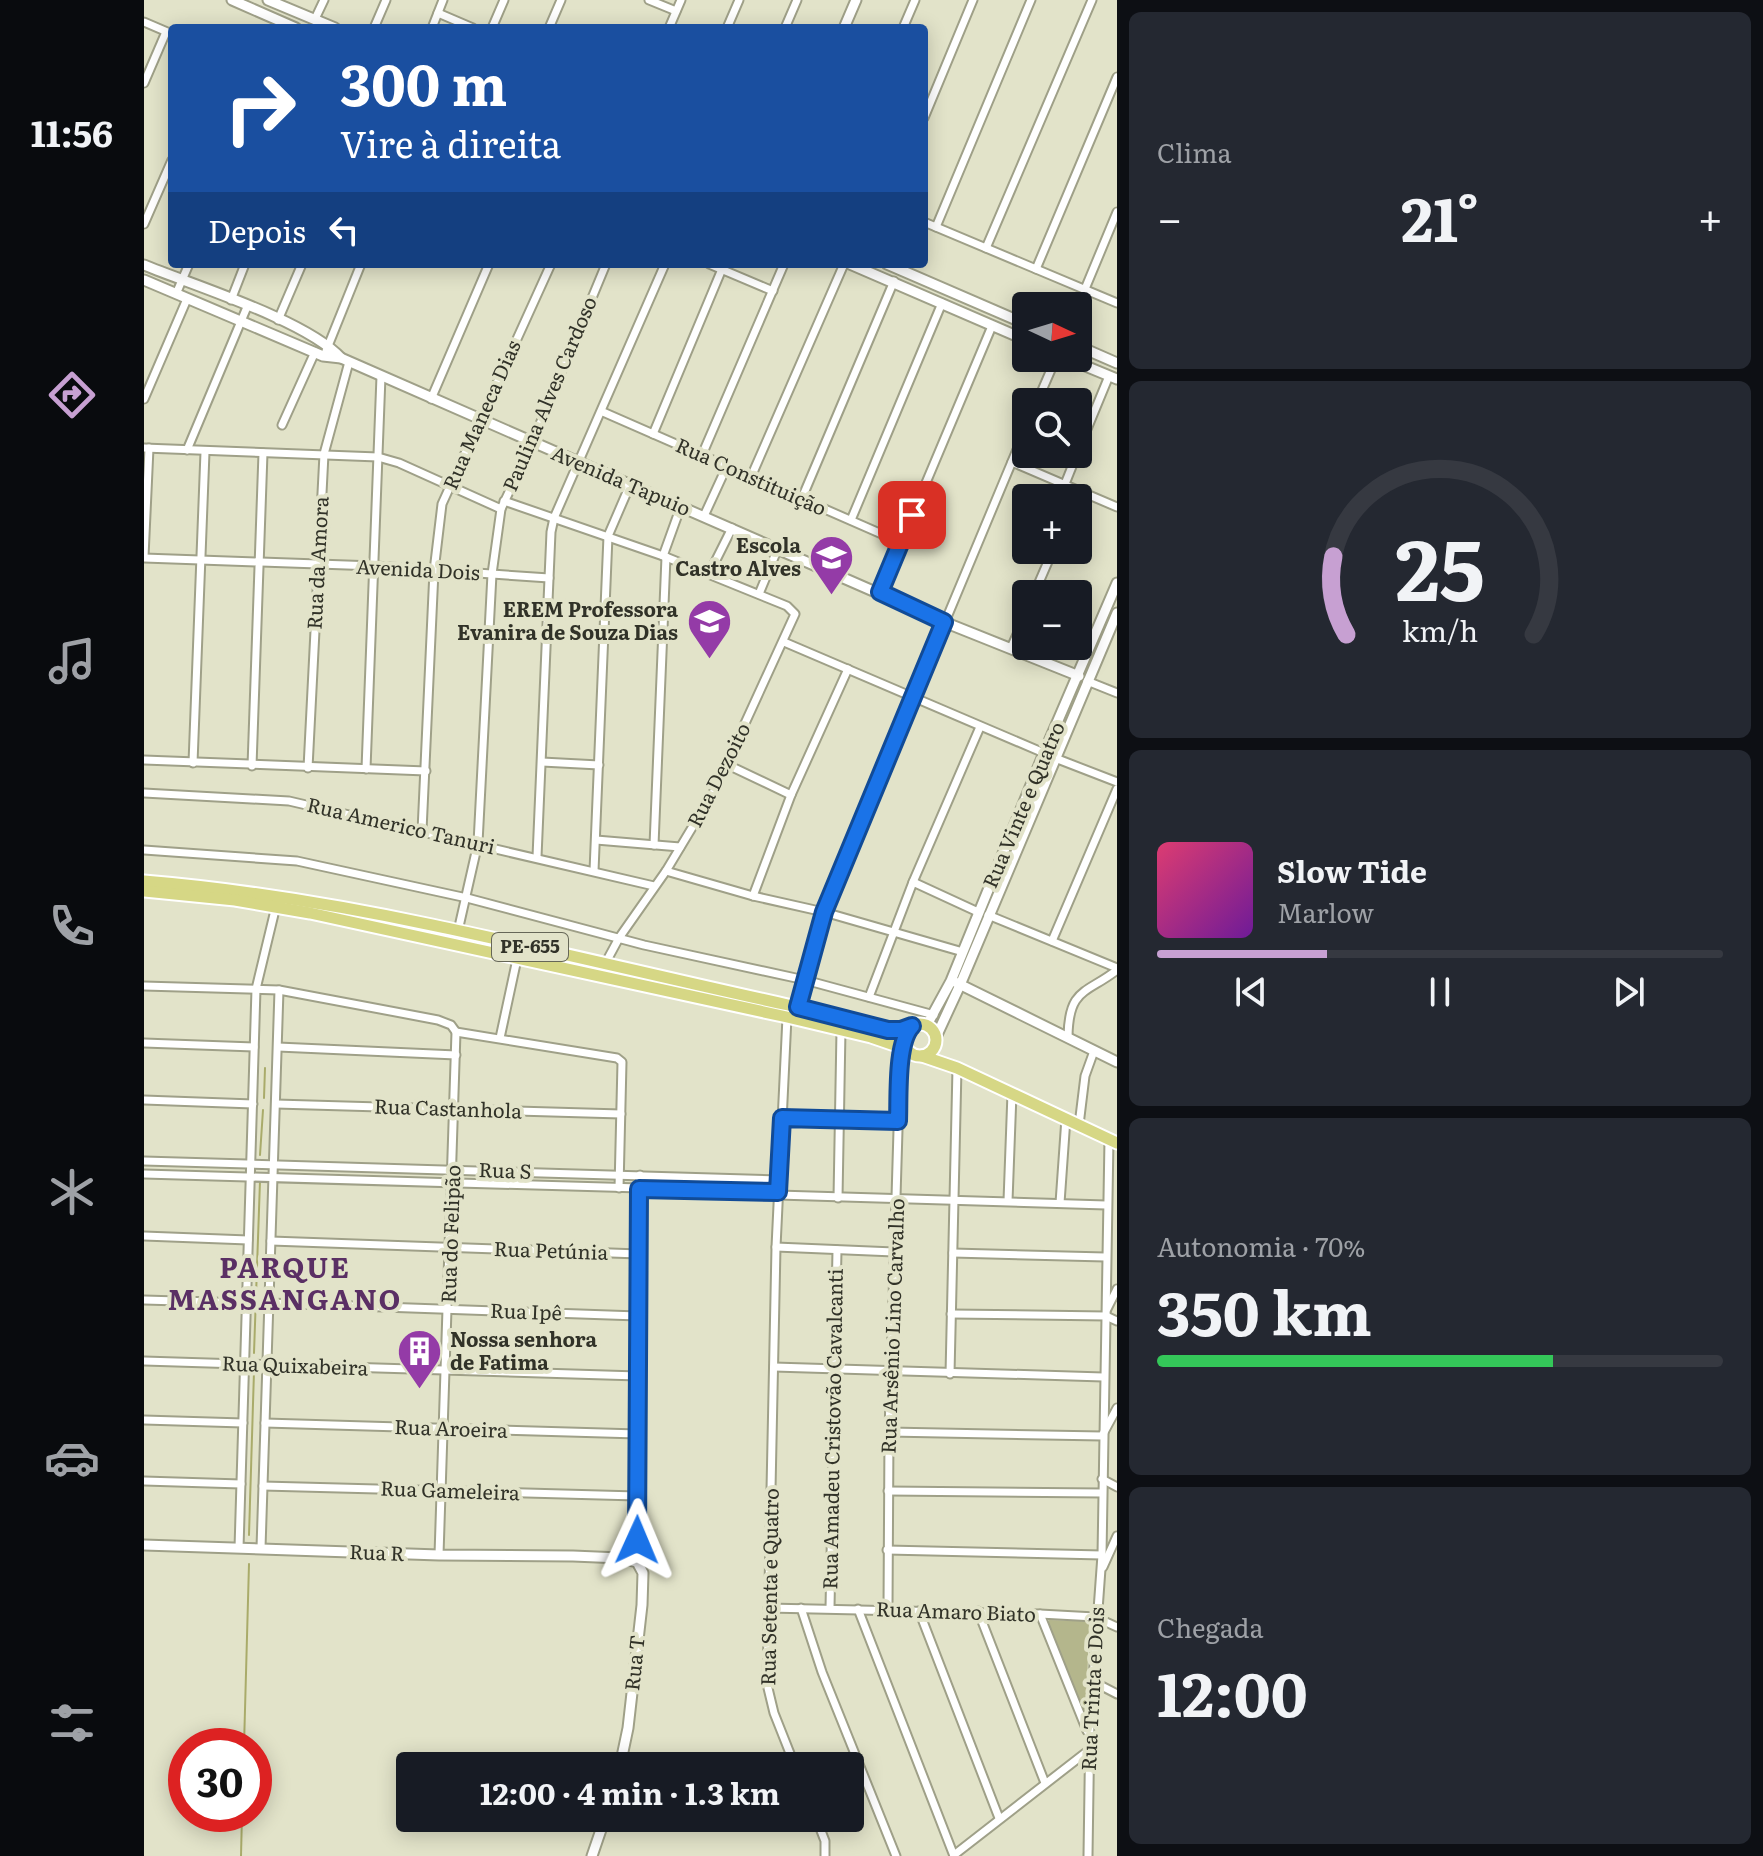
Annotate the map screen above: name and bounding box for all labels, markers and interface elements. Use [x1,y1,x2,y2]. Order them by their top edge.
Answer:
text: 300 m [340,40,507,123]
icon: right [208,56,312,160]
text: 11:56 [31,105,113,158]
text: Vire à direita [340,116,561,169]
text: Clima [1157,132,1232,171]
text: 21° [1401,171,1479,260]
text: − [1157,183,1183,249]
text: + [1697,183,1723,249]
text: Depois [208,208,306,252]
icon: left [322,208,366,252]
street label: Paulina Alves Cardoso [493,291,603,495]
north arrow [1012,292,1092,372]
map controls [1012,292,1092,660]
street label: Rua Maneca Dias [434,334,527,494]
icon: directions [44,367,100,423]
button: search [1012,388,1092,468]
street label: Rua Constituição [672,428,832,522]
street label: Avenida Tapuio [548,436,696,522]
pin [878,481,946,549]
button: + [1012,484,1092,564]
icon: arrive [890,493,934,537]
street label: Rua da Amora [298,495,334,630]
text: 25 [1395,503,1485,627]
place label: Escola Castro Alves [675,529,801,582]
school or university icon: Escola Castro Alves [808,533,856,596]
street label: Avenida Dois [355,550,481,586]
button: − [1012,580,1092,660]
place label: EREM Professora Evanira de Souza Dias [457,593,678,646]
school or university icon: EREM Professora Evanira de Souza Dias [685,597,733,660]
text: km/h [1402,608,1478,651]
icon: music [44,633,100,689]
street label: Rua Vinte e Quatro [974,716,1071,892]
street label: Rua Dezoito [678,717,756,832]
street label: Rua Americo Tanuri [305,788,499,860]
text: Slow Tide [1277,848,1427,892]
text: Marlow [1277,892,1374,931]
icon: phone [44,898,100,954]
road number: PE-655 [492,933,568,961]
icon: previous [1229,970,1273,1014]
icon: pause [1418,970,1462,1014]
icon: next [1607,970,1651,1014]
street label: Rua Castanhola [374,1089,523,1125]
street label: Rua S [478,1153,532,1185]
icon: climate [44,1164,100,1220]
street label: Rua do Felipão [432,1164,466,1304]
street label: Rua Arsênio Lino Carvalho [872,1198,910,1454]
text: Autonomia · 70% [1157,1226,1365,1265]
street label: Rua Petúnia [493,1232,609,1266]
district label: PARQUE MASSANGANO [168,1245,402,1319]
text: 350 km [1157,1265,1372,1354]
street label: Rua Amadeu Cristovão Cavalcanti [813,1268,849,1590]
street label: Rua Ipê [490,1294,563,1326]
place label: Nossa senhora de Fatima [450,1323,598,1376]
building icon: Nossa senhora de Fatima [395,1327,443,1390]
street label: Rua Quixabeira [221,1346,369,1382]
street label: Rua Aroeira [394,1410,509,1444]
icon: car [44,1430,100,1486]
street label: Rua Gameleira [380,1472,521,1506]
street label: Rua Setenta e Quatro [751,1488,785,1686]
position arrow [595,1498,679,1582]
street label: Rua R [349,1535,405,1567]
street label: Rua Amaro Biato [876,1592,1037,1628]
street label: Rua Trinta e Dois [1072,1606,1110,1771]
text: Chegada [1157,1607,1264,1646]
street label: Rua T [615,1633,651,1692]
text: 12:00 [1157,1646,1308,1735]
icon: filters [44,1695,100,1751]
speed limit sign: 30 [168,1728,272,1832]
text: 12:00 · 4 min · 1.3 km [480,1770,780,1814]

